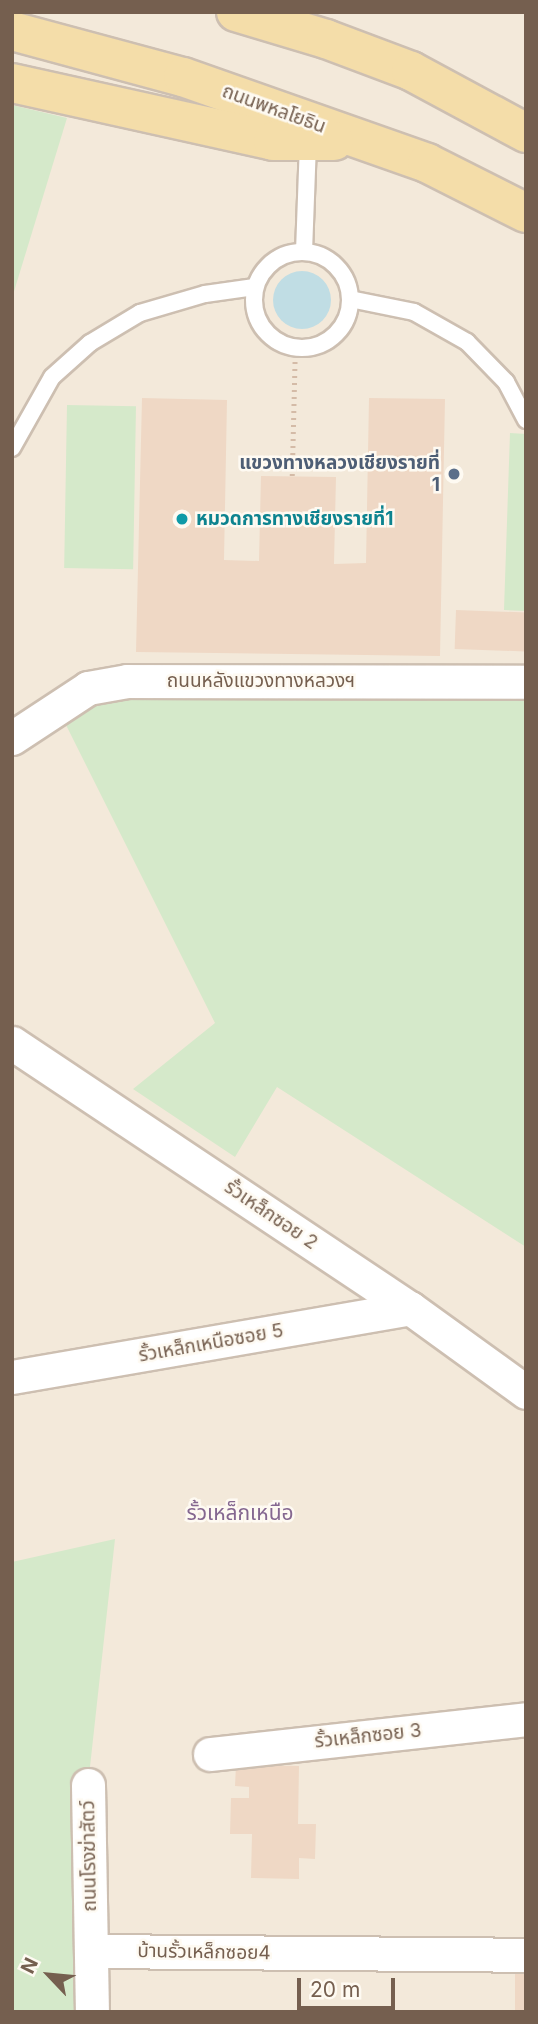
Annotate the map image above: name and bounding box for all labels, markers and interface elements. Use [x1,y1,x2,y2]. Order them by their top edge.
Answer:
street label: ถนนพหลโยธิน [219,80,329,138]
place label: แขวงทางหลวงเชียงรายที่ 1 [239,452,440,496]
marker: แขวงทางหลวงเชียงรายที่ 1 [446,466,462,482]
place label: หมวดการทางเชียงรายที่1 [196,508,393,530]
marker: หมวดการทางเชียงรายที่1 [174,511,190,527]
street label: ถนนหลังแขวงทางหลวงฯ [167,670,355,692]
street label: รั้วเหล็กซอย 2 [220,1176,322,1254]
street label: รั้วเหล็กเหนือซอย 5 [137,1319,285,1367]
district label: รั้วเหล็กเหนือ [186,1500,294,1526]
street label: รั้วเหล็กซอย 3 [313,1719,423,1753]
street label: ถนนโรงฆ่าสัตว์ [77,1800,101,1912]
street label: บ้านรั้วเหล็กซอย4 [137,1939,271,1965]
north arrow [14,1940,84,2010]
text: N [16,1954,43,1977]
scale bar [300,1965,398,2009]
text: 20 m [310,1977,360,2002]

